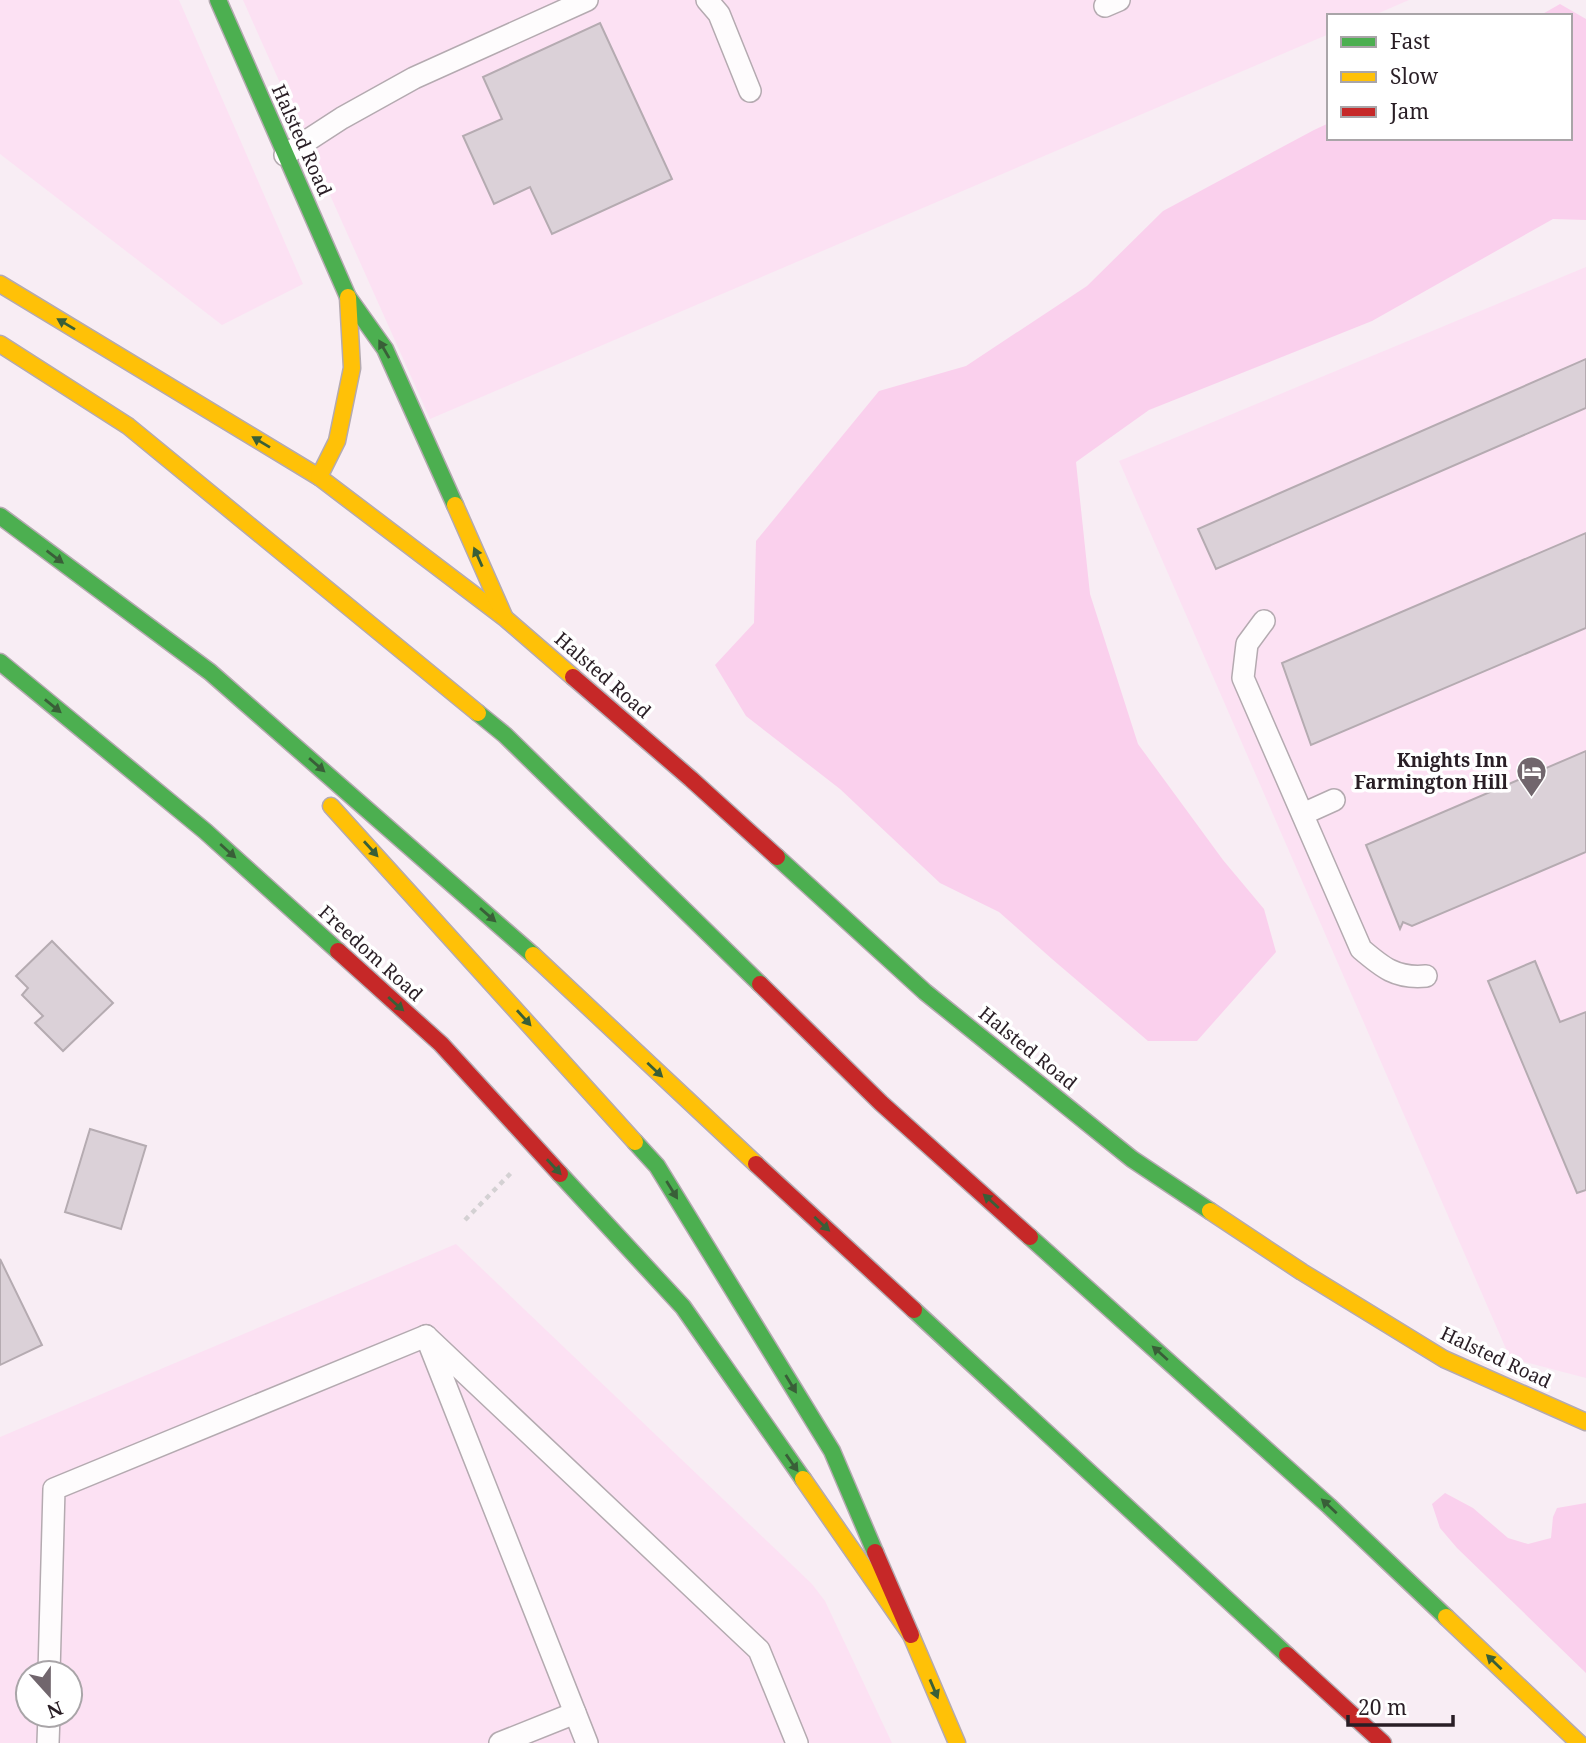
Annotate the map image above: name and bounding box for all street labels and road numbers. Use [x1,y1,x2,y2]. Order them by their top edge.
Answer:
street label: Halsted Road [266,80,338,200]
street label: Halsted Road [549,626,657,724]
street label: Freedom Road [313,899,429,1007]
street label: Halsted Road [973,1000,1083,1096]
street label: Halsted Road [1436,1320,1556,1394]

